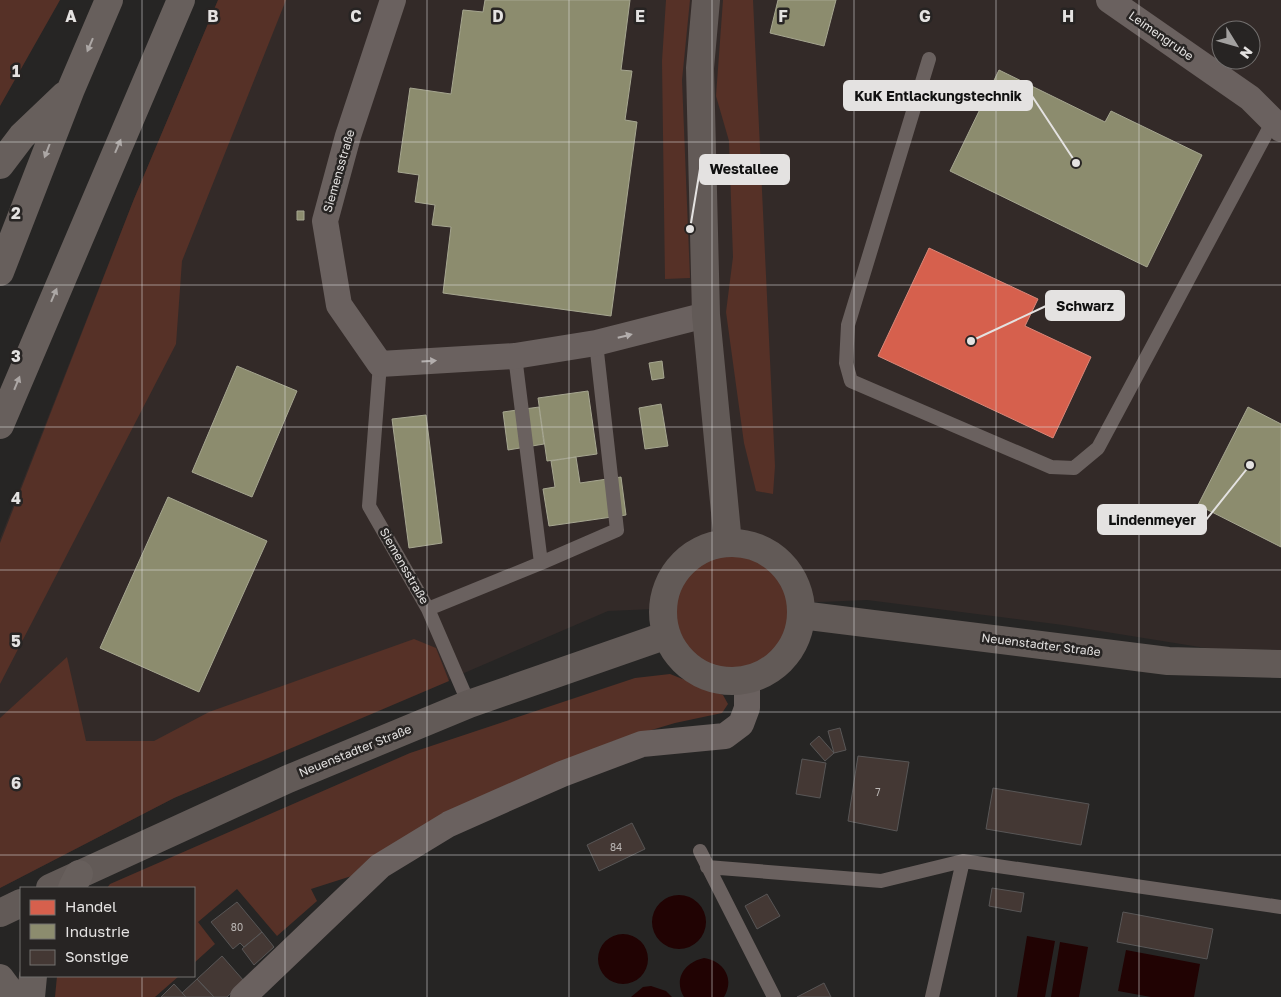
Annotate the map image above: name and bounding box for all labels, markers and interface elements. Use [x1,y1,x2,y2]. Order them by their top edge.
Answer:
text: A [65,6,77,26]
text: B [207,6,219,26]
text: C [350,6,362,26]
text: D [492,6,504,26]
text: E [635,6,645,26]
text: F [778,6,788,26]
text: G [919,6,931,26]
text: H [1062,6,1074,26]
street label: Leimengrube [1126,8,1197,63]
north arrow [1211,20,1261,70]
one-way arrow [86,38,94,53]
text: N [1237,44,1257,62]
text: 1 [12,61,20,81]
callout: KuK Entlackungstechnik [844,81,1032,110]
text: KuK Entlackungstechnik [854,87,1022,104]
street label: Siemensstraße [320,128,358,214]
one-way arrow [115,139,123,153]
one-way arrow [43,144,51,159]
callout: Westallee [700,155,789,184]
text: Westallee [710,160,778,177]
text: 2 [11,203,21,223]
one-way arrow [50,288,58,302]
callout: Schwarz [1046,291,1124,320]
text: Schwarz [1056,297,1114,314]
one-way arrow [617,332,632,340]
text: 3 [11,346,21,366]
one-way arrow [421,356,437,364]
one-way arrow [14,375,22,390]
text: 4 [11,488,21,508]
callout: Lindenmeyer [1098,505,1206,534]
text: Lindenmeyer [1108,511,1196,528]
street label: Siemensstraße [377,525,432,607]
street label: Neuenstadter Straße [981,630,1102,659]
text: 5 [11,631,21,651]
street label: Neuenstadter Straße [296,721,413,780]
text: 6 [11,773,21,793]
house number: 7 [875,786,881,798]
house number: 84 [610,841,622,853]
legend [20,887,195,977]
text: Handel [65,897,117,915]
house number: 80 [231,921,243,933]
text: Industrie [65,922,130,940]
text: Sonstige [65,947,129,965]

